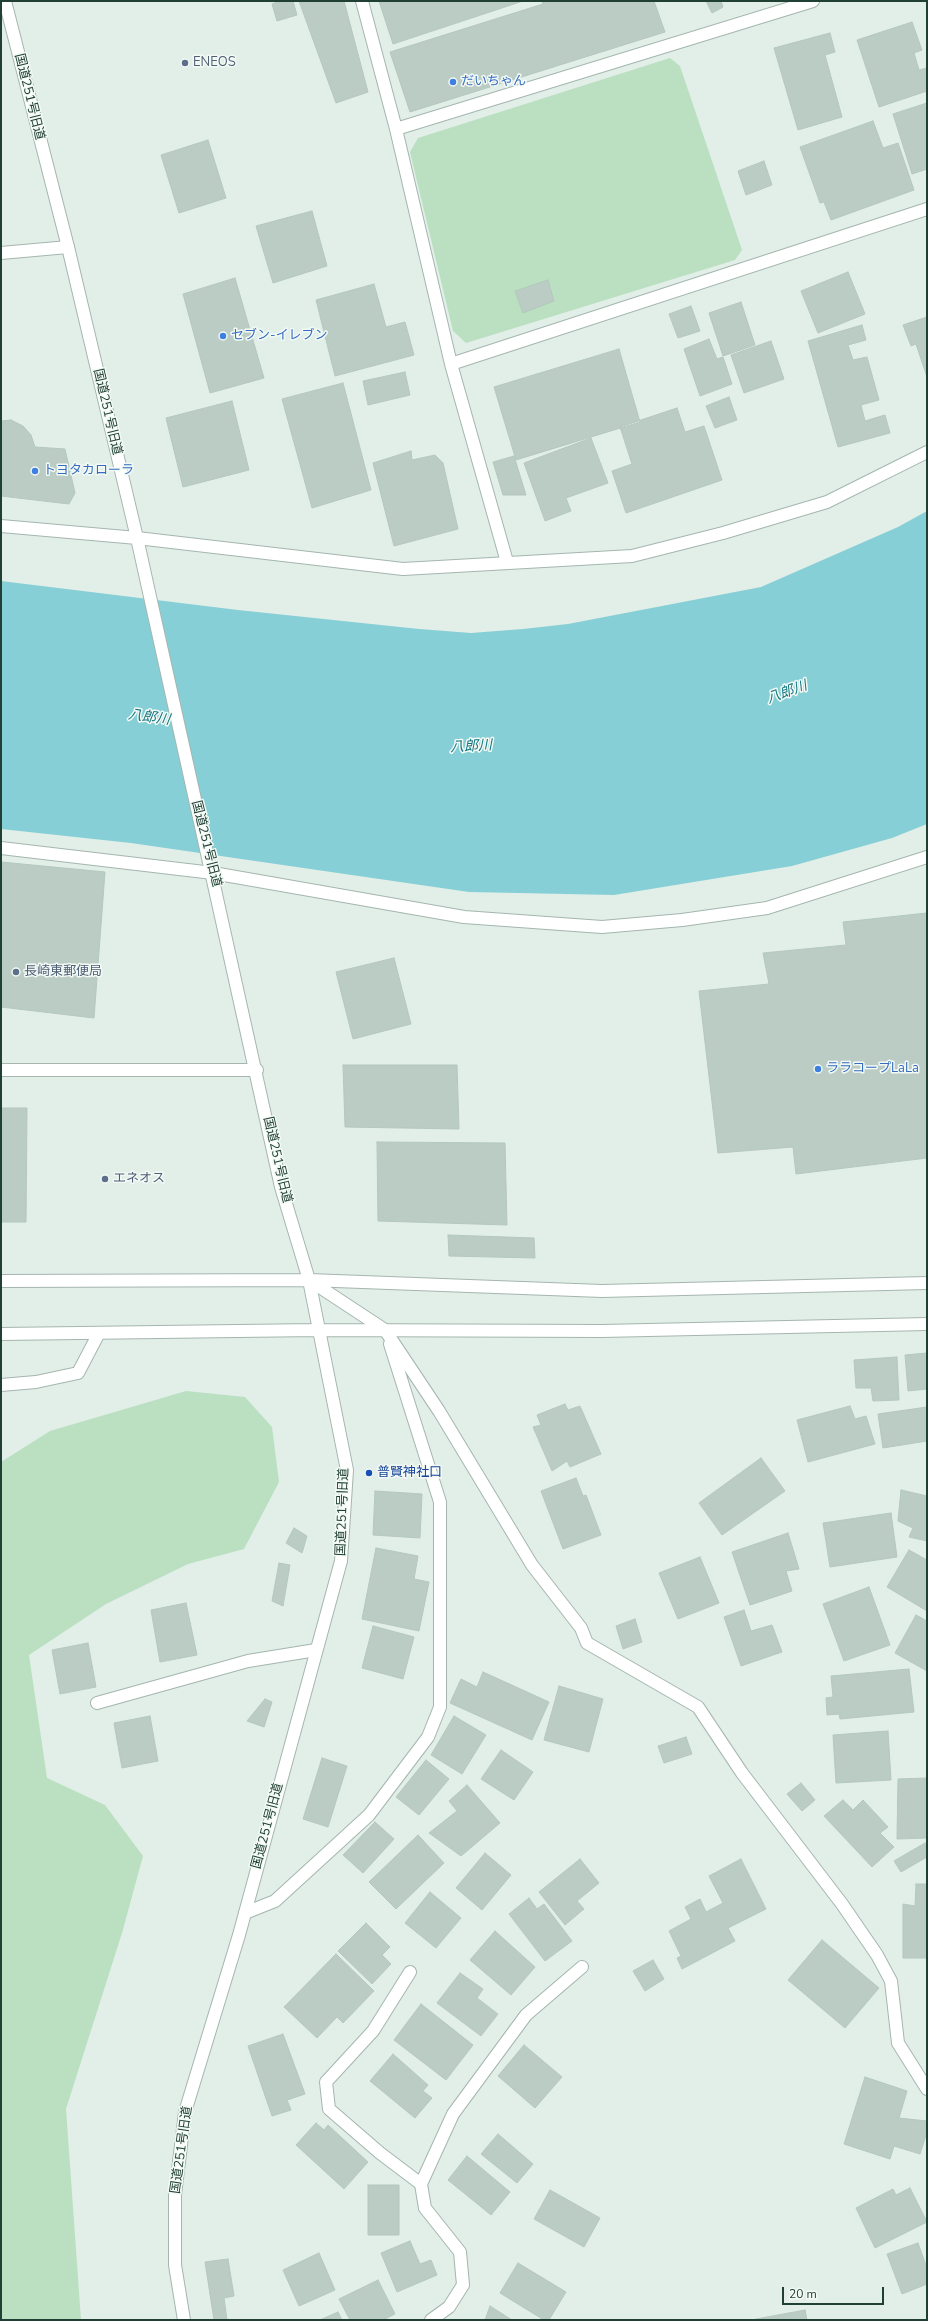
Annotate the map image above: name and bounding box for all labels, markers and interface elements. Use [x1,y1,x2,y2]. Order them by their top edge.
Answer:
street label: 国道251号旧道 [11,52,47,142]
place label: ENEOS [193,55,236,71]
marker: ENEOS [180,58,190,68]
place label: だいちゃん [461,74,526,90]
marker: だいちゃん [448,77,458,87]
place label: セブン-イレブン [231,328,328,344]
marker: セブン-イレブン [218,331,228,341]
street label: 国道251号旧道 [89,367,125,457]
place label: トヨタカローラ [43,463,134,479]
marker: トヨタカローラ [30,466,40,476]
water label: 八郎川 [764,678,810,708]
water label: 八郎川 [127,707,171,729]
water label: 八郎川 [450,738,492,756]
street label: 国道251号旧道 [188,799,224,889]
place label: 長崎東郵便局 [24,964,102,980]
marker: 長崎東郵便局 [11,967,21,977]
place label: ララコープLaLa [826,1061,919,1077]
marker: ララコープLaLa [813,1064,823,1074]
street label: 国道251号旧道 [259,1115,295,1205]
place label: エネオス [113,1171,165,1187]
marker: エネオス [100,1174,110,1184]
place label: 普賢神社口 [377,1465,442,1481]
street label: 国道251号旧道 [334,1468,352,1556]
marker: 普賢神社口 [364,1468,374,1478]
street label: 国道251号旧道 [249,1781,287,1871]
street label: 国道251号旧道 [168,2105,196,2195]
scale bar [784,2279,886,2305]
text: 20 m [789,2286,817,2302]

